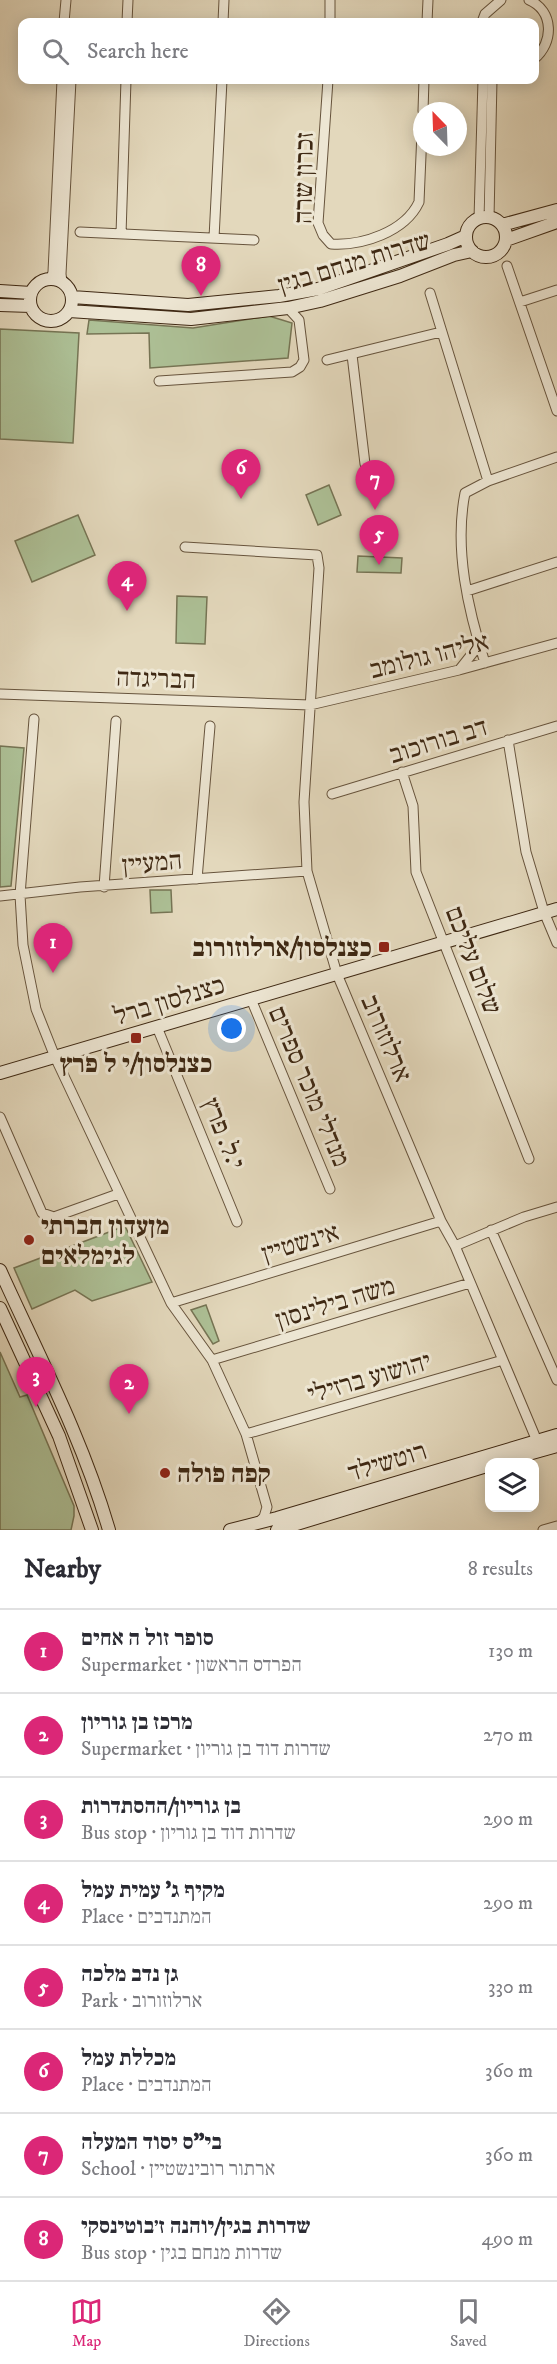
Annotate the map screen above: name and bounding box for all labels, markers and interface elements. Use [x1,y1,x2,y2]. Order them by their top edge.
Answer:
search box [18,18,539,84]
icon: search [39,35,72,68]
text: Search here [87,38,189,65]
north arrow [413,102,467,156]
street label: זכרון שרה [287,132,322,224]
street label: שדרות מנחם בגין [274,225,435,302]
pin: 8 [182,246,220,296]
pin: 6 [222,450,260,499]
pin: 7 [356,460,394,510]
pin: 5 [360,516,398,565]
pin: 4 [108,562,146,611]
street label: אליהו גולומב [366,626,493,687]
street label: הבריגדה [115,662,197,697]
street label: דב בורוכוב [385,711,492,772]
street label: המעיין [121,844,184,883]
street label: שלום עליכם [437,902,508,1019]
pin: 1 [34,924,72,973]
place label: כצנלסון/ארלוזורוב [192,932,372,965]
marker: כצנלסון/ארלוזורוב [377,940,391,954]
street label: כצנלסון ברל [110,969,229,1034]
street label: ארלוזורוב [353,990,419,1087]
street label: מנדלי מוכר ספרים [260,1001,357,1172]
your location [217,1014,246,1043]
marker: כצנלסון/י ל פרץ [129,1031,143,1045]
place label: כצנלסון/י ל פרץ [60,1048,212,1081]
street label: י.ל. פרץ [193,1093,252,1174]
place label: מןעדון חברתי לגימלאים [41,1210,170,1273]
street label: אינשטיין [258,1216,343,1271]
marker: מןעדון חברתי לגימלאים [22,1233,36,1247]
street label: משה בילינסון [272,1270,399,1337]
street label: יהושוע ברזילי [304,1345,435,1412]
pin: 3 [16,1358,56,1407]
pin: 2 [110,1364,148,1414]
street label: רוטשילד [344,1435,431,1490]
place label: קפה פולה [177,1458,271,1491]
map controls [485,1458,539,1512]
button: layers [485,1458,539,1512]
marker: קפה פולה [158,1466,172,1480]
text: Nearby [24,1553,101,1586]
text: 8 results [468,1557,533,1582]
text: סופר זול ה אחים [81,1625,214,1652]
text: 1 [40,1639,47,1664]
text: 130 m [488,1639,533,1664]
text: Supermarket · הפרדס הראשון [81,1653,302,1678]
text: מרכז בן גוריון [81,1709,193,1736]
text: 2 [39,1723,48,1748]
text: 270 m [483,1723,533,1748]
text: Supermarket · שדרות דוד בן גוריון [81,1737,331,1762]
text: בן גוריון/ההסתדרות [81,1793,241,1820]
text: 3 [40,1807,47,1832]
text: 290 m [483,1807,533,1832]
text: Bus stop · שדרות דוד בן גוריון [81,1821,296,1846]
text: מקיף ג' עמית עמל [81,1877,225,1904]
text: 4 [38,1891,49,1916]
text: 290 m [483,1891,533,1916]
text: Place · המתנדבים [81,1905,212,1930]
text: גן נדב מלכה [81,1961,179,1988]
text: 5 [39,1975,48,2000]
text: 330 m [488,1975,533,2000]
text: Park · ארלוזורוב [81,1989,202,2014]
text: מכללת עמל [81,2045,176,2072]
text: 6 [38,2059,49,2084]
text: 360 m [485,2059,533,2084]
text: Place · המתנדבים [81,2073,212,2098]
text: בי"ס יסוד המעלה [81,2129,222,2156]
text: 7 [38,2143,49,2168]
text: 360 m [485,2143,533,2168]
text: School · ארתור רובינשטיין [81,2157,275,2182]
text: שדרות בגין/יוהנה ז׳בוטינסקי [81,2213,311,2240]
text: 8 [38,2227,49,2252]
text: 490 m [481,2227,533,2252]
text: Bus stop · שדרות מנחם בגין [81,2241,282,2266]
tab: Map [70,2295,103,2351]
tab: Directions [243,2295,310,2351]
tab: Saved [450,2295,487,2351]

